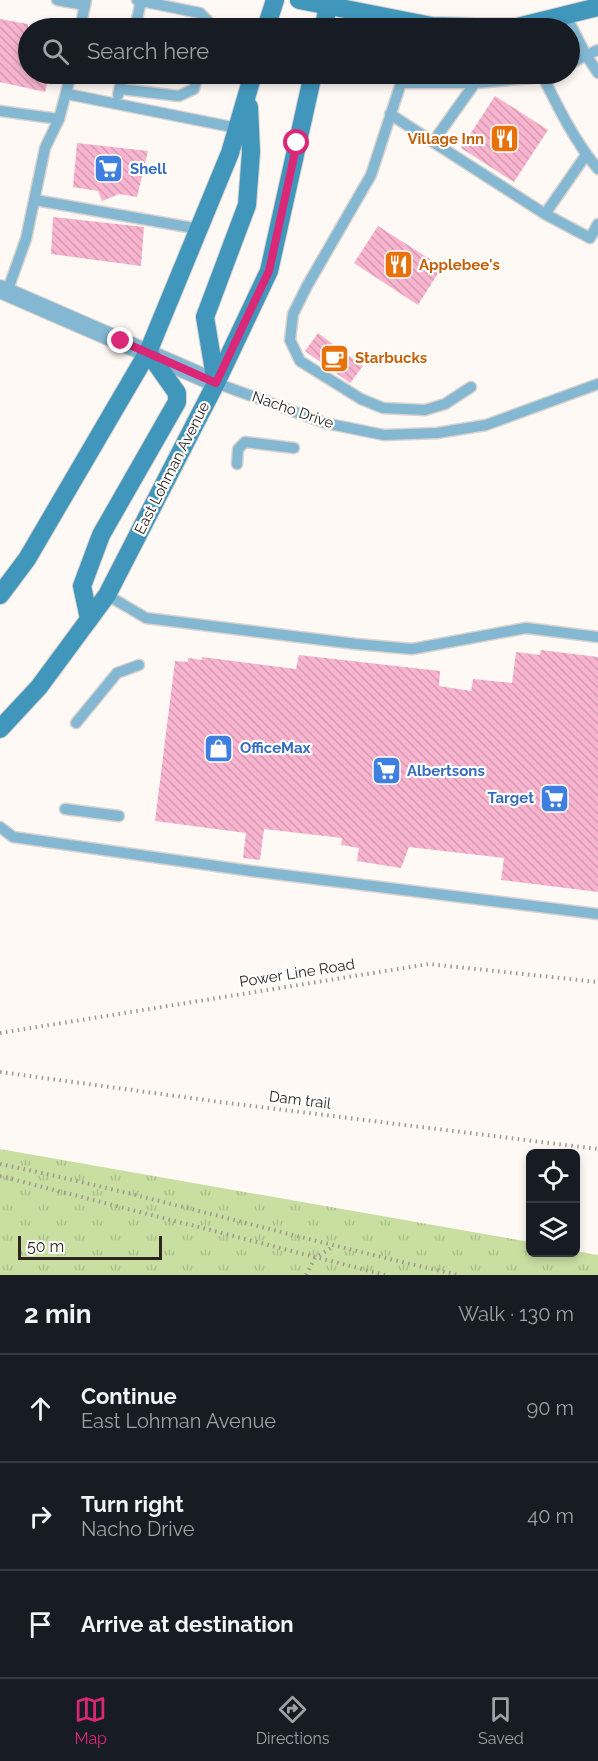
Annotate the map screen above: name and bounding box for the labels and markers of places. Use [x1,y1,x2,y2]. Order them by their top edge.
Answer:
restaurant icon: Village Inn [489,123,521,155]
place label: Village Inn [407,130,484,148]
supermarket icon: Shell [93,153,125,185]
place label: Shell [130,160,167,178]
restaurant icon: Applebee's [382,249,414,281]
place label: Applebee's [419,256,500,274]
cafe icon: Starbucks [318,342,350,374]
place label: Starbucks [355,349,427,367]
shop icon: OfficeMax [203,732,235,764]
place label: OfficeMax [240,739,311,757]
supermarket icon: Albertsons [370,755,402,787]
place label: Albertsons [407,762,485,780]
supermarket icon: Target [539,782,571,814]
place label: Target [487,789,534,807]

